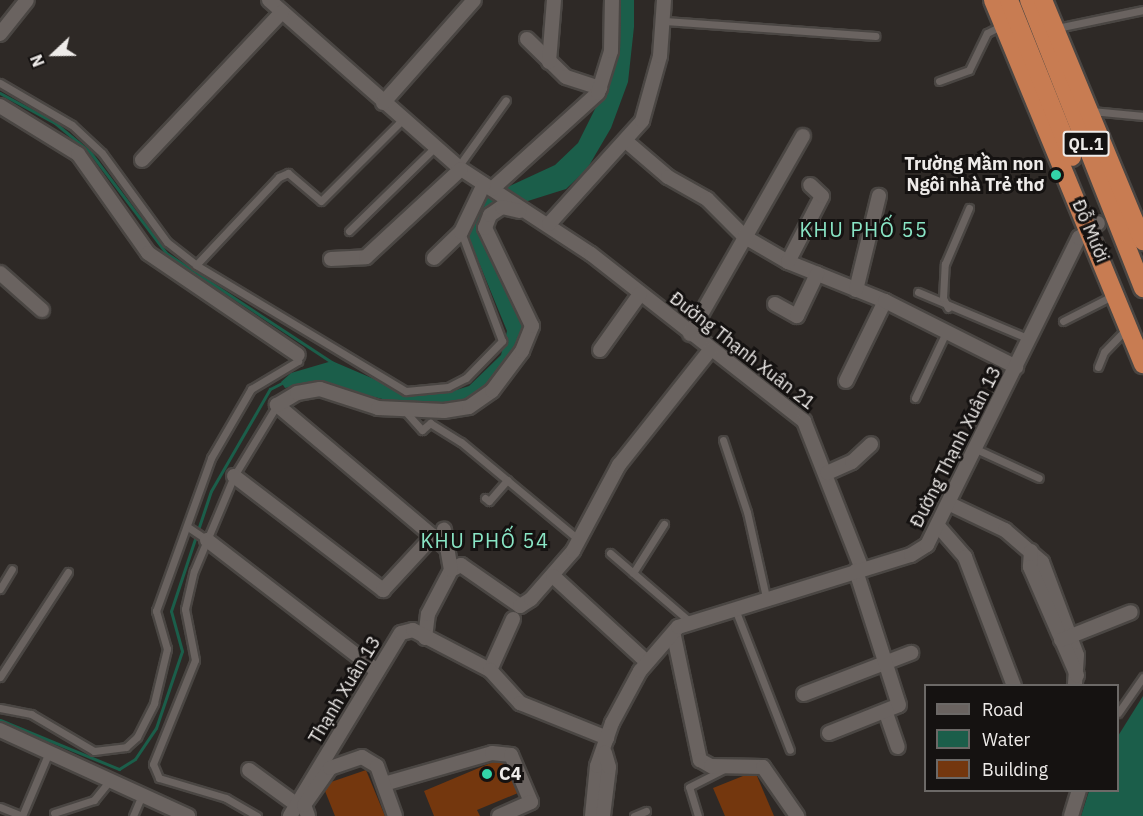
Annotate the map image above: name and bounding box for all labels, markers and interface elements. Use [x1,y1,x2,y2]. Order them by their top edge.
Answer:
north arrow [24,24,84,84]
text: N [26,52,49,70]
road number: QL.1 [1062,131,1110,157]
place label: Trường Mầm non Ngôi nhà Trẻ thơ [904,154,1044,196]
marker: Trường Mầm non Ngôi nhà Trẻ thơ [1049,168,1063,182]
street label: Đỗ Mười [1067,196,1113,266]
district label: KHU PHỐ 55 [799,217,929,241]
street label: Đường Thạnh Xuân 21 [665,288,819,414]
street label: Đường Thạnh Xuân 13 [906,363,1006,531]
district label: KHU PHỐ 54 [420,528,550,552]
street label: Thạnh Xuân 13 [304,632,386,748]
legend [924,684,1119,792]
text: Road [982,698,1023,721]
text: Water [982,728,1030,751]
text: Building [982,758,1048,781]
place label: C4 [499,763,522,785]
marker: C4 [480,767,494,781]

